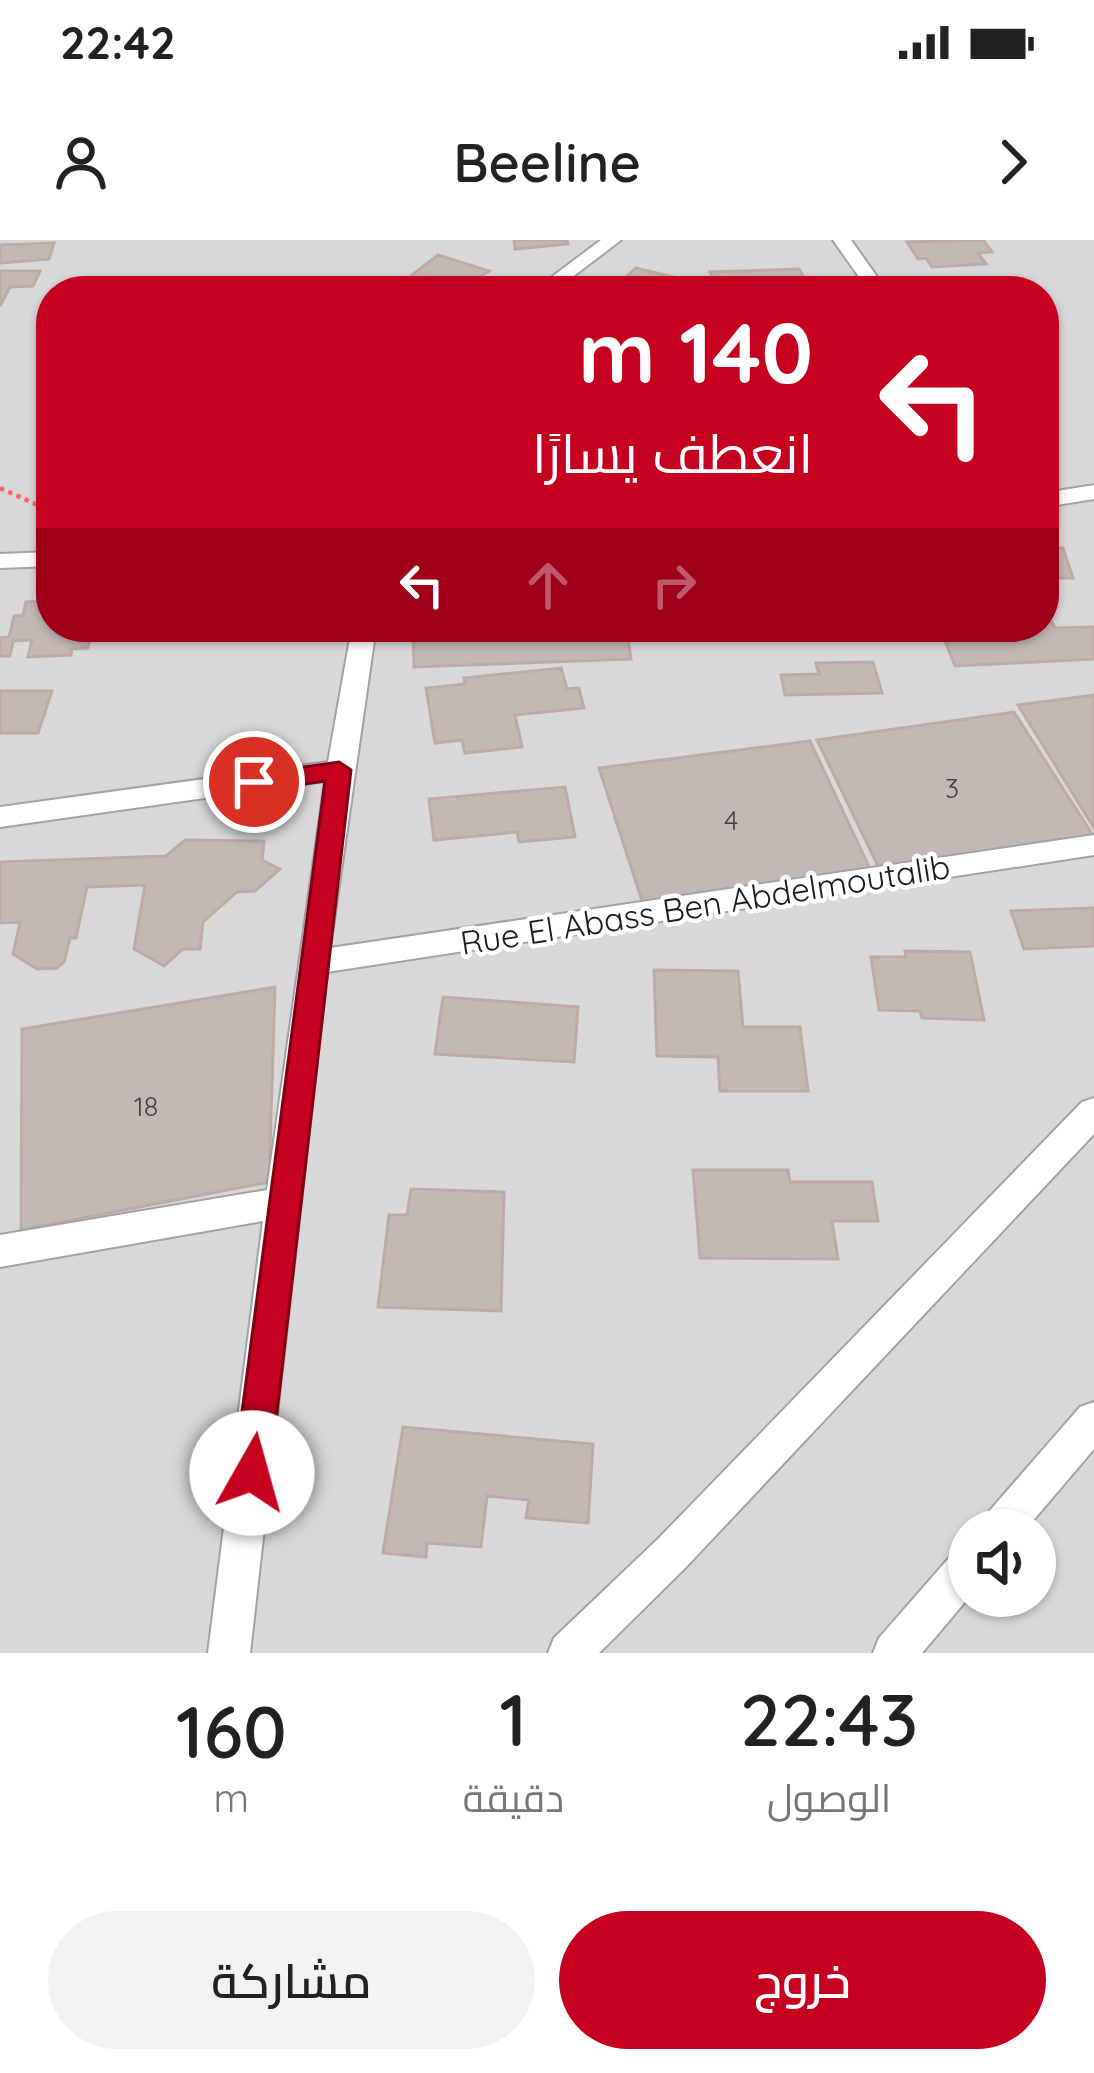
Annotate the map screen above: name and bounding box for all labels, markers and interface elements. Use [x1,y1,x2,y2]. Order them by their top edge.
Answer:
text: 22:42 [60,14,176,70]
text: Beeline [453,128,641,196]
icon: person [48,129,114,195]
icon: forward [980,129,1046,195]
text: 140 m [578,299,813,404]
icon: left [855,324,1011,480]
text: انعطف يسارًا [532,419,813,487]
icon: left [389,552,455,618]
icon: ahead [515,552,581,618]
icon: right [641,552,707,618]
pin [203,731,305,833]
icon: arrive [221,749,287,815]
house number: 3 [945,771,959,805]
house number: 4 [724,803,738,837]
street label: Rue El Abass Ben Abdelmoutalib [457,845,953,963]
house number: 18 [134,1089,158,1123]
position arrow [189,1410,315,1536]
map controls [948,1509,1056,1617]
button: sound [948,1509,1056,1617]
text: 1 [500,1674,527,1764]
text: 22:43 [740,1674,918,1764]
text: 160 [176,1686,287,1776]
text: m [214,1773,249,1822]
text: دقيقة [463,1773,564,1822]
text: الوصول [767,1773,891,1822]
button: مشاركة [48,1911,535,2049]
button: خروج [559,1911,1046,2049]

